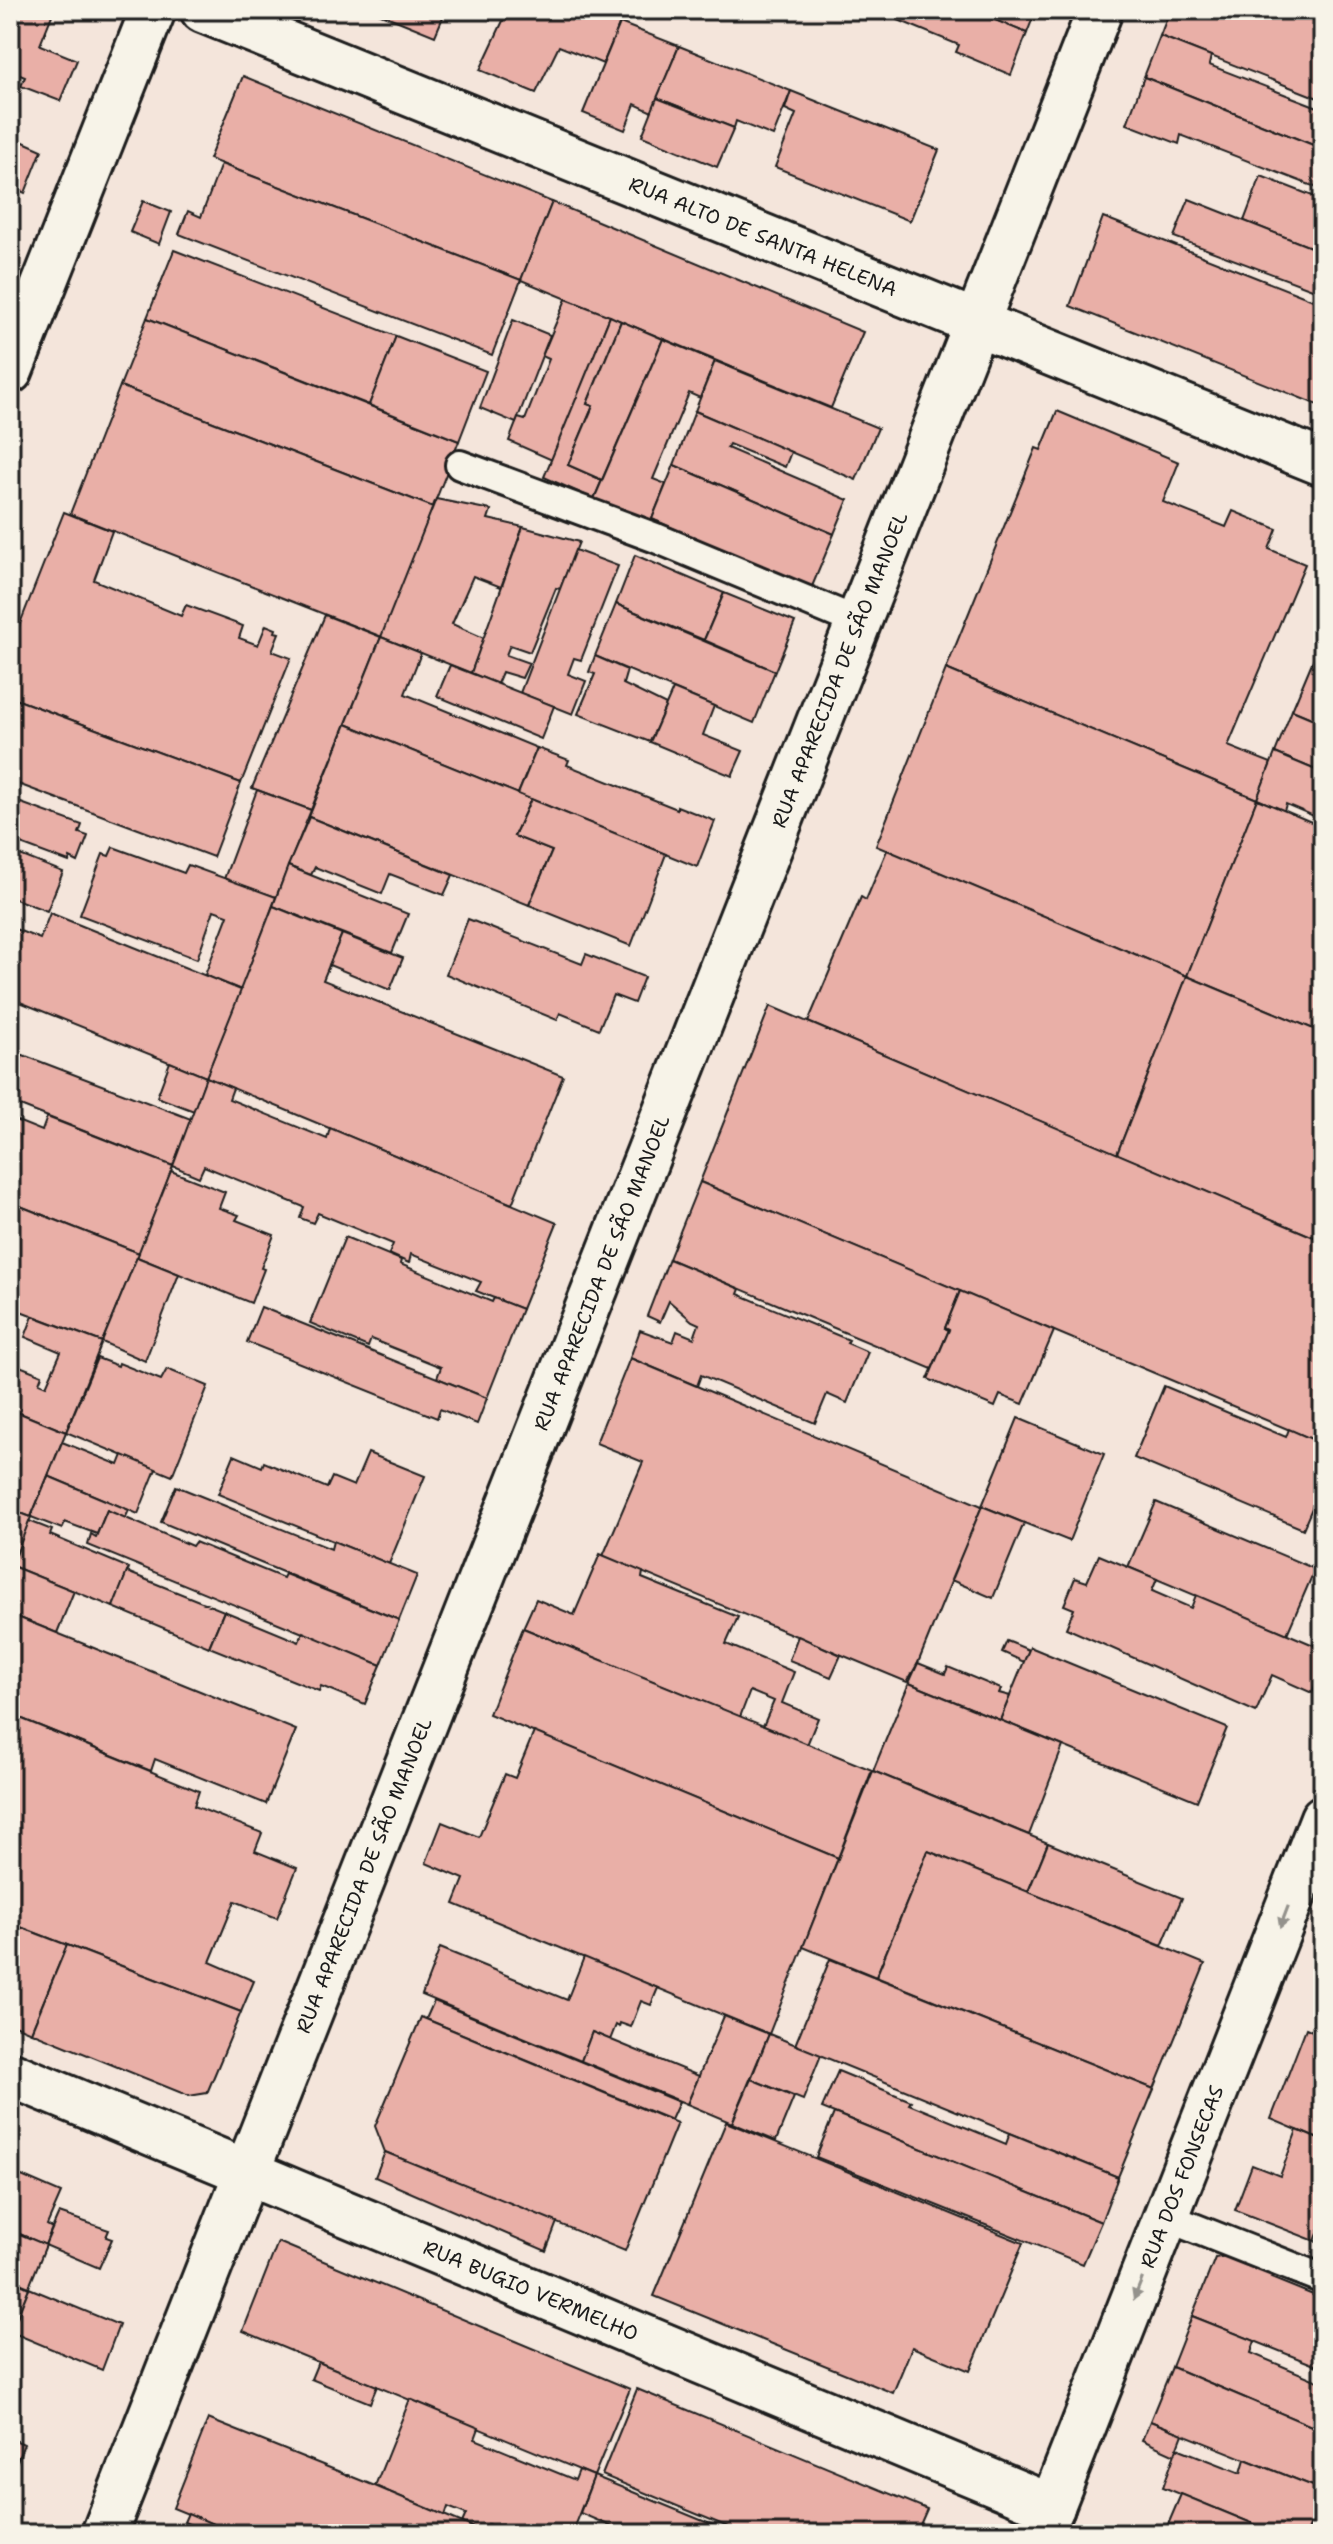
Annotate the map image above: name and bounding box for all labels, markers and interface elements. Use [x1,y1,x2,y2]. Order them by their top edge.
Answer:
street label: RUA ALTO DE SANTA HELENA [625,171,901,302]
street label: RUA APARECIDA DE SÃO MANOEL [766,508,914,832]
street label: RUA APARECIDA DE SÃO MANOEL [528,1111,676,1434]
street label: RUA APARECIDA DE SÃO MANOEL [290,1714,438,2037]
one-way arrow [1277,1905,1290,1929]
street label: RUA DOS FONSECAS [1134,2082,1229,2272]
street label: RUA BUGIO VERMELHO [419,2234,642,2347]
one-way arrow [1131,2277,1144,2301]

